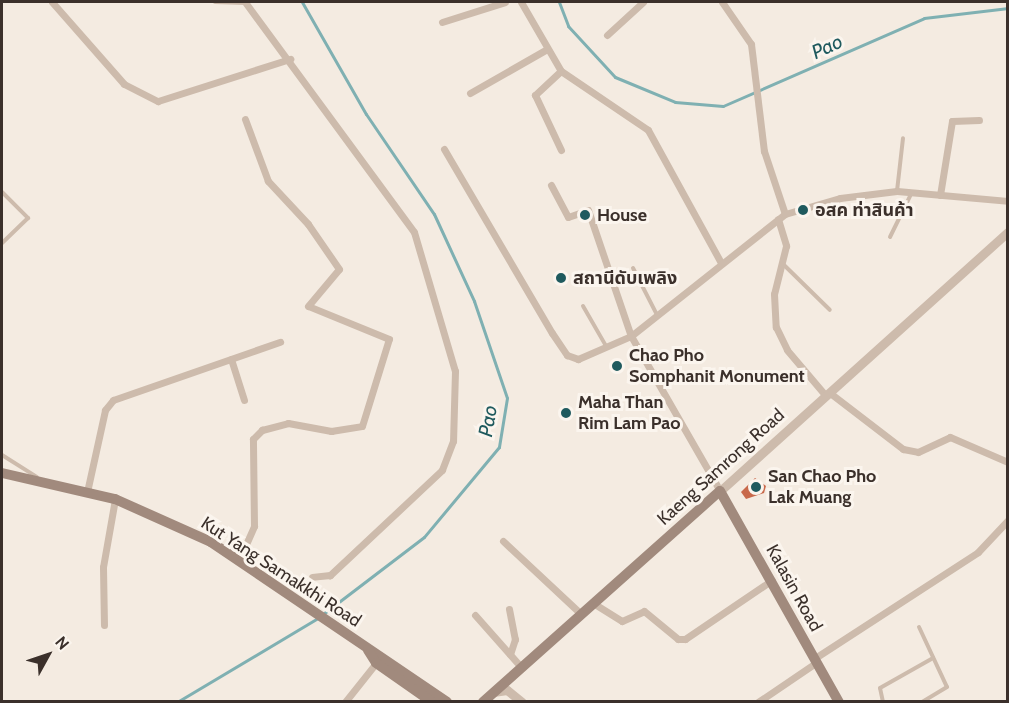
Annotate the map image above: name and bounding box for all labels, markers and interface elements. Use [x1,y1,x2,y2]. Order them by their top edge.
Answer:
water label: Pao [808,29,846,65]
place label: อสค ท่าสินค้า [815,199,914,221]
marker: อสค ท่าสินค้า [796,203,810,217]
place label: House [597,204,647,226]
marker: House [578,208,592,222]
place label: สถานีดับเพลิง [573,267,677,289]
marker: สถานีดับเพลิง [554,271,568,285]
place label: Chao Pho Somphanit Monument [629,345,805,388]
marker: Chao Pho Somphanit Monument [610,359,624,373]
place label: Maha Than Rim Lam Pao [578,392,681,434]
water label: Pao [473,403,503,439]
street label: Kaeng Samrong Road [653,404,789,530]
marker: Maha Than Rim Lam Pao [559,406,573,420]
place label: San Chao Pho Lak Muang [768,466,876,508]
marker: San Chao Pho Lak Muang [749,480,763,494]
street label: Kut Yang Samakkhi Road [197,512,365,632]
street label: Kalasin Road [761,541,827,635]
north arrow [18,625,78,685]
text: N [51,633,73,654]

